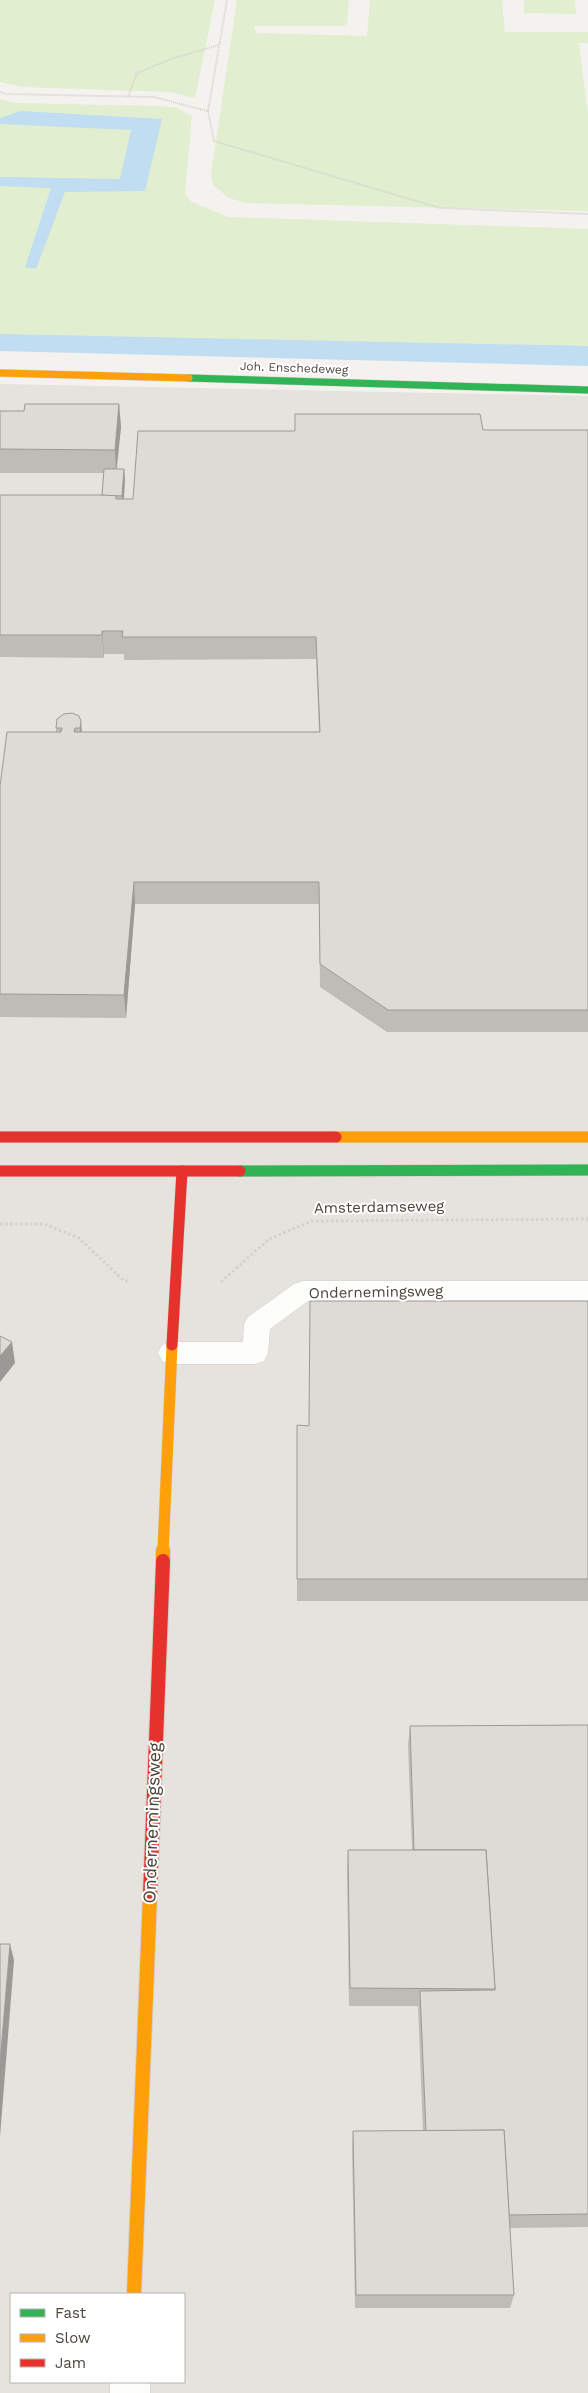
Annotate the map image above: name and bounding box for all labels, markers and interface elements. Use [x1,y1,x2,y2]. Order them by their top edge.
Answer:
street label: Joh. Enschedeweg [240,359,349,377]
street label: Amsterdamseweg [314,1197,444,1217]
street label: Ondernemingsweg [309,1282,443,1302]
street label: Ondernemingsweg [138,1742,165,1904]
legend [10,2293,185,2383]
text: Fast [55,2304,87,2322]
text: Slow [55,2329,91,2347]
text: Jam [55,2354,86,2372]

